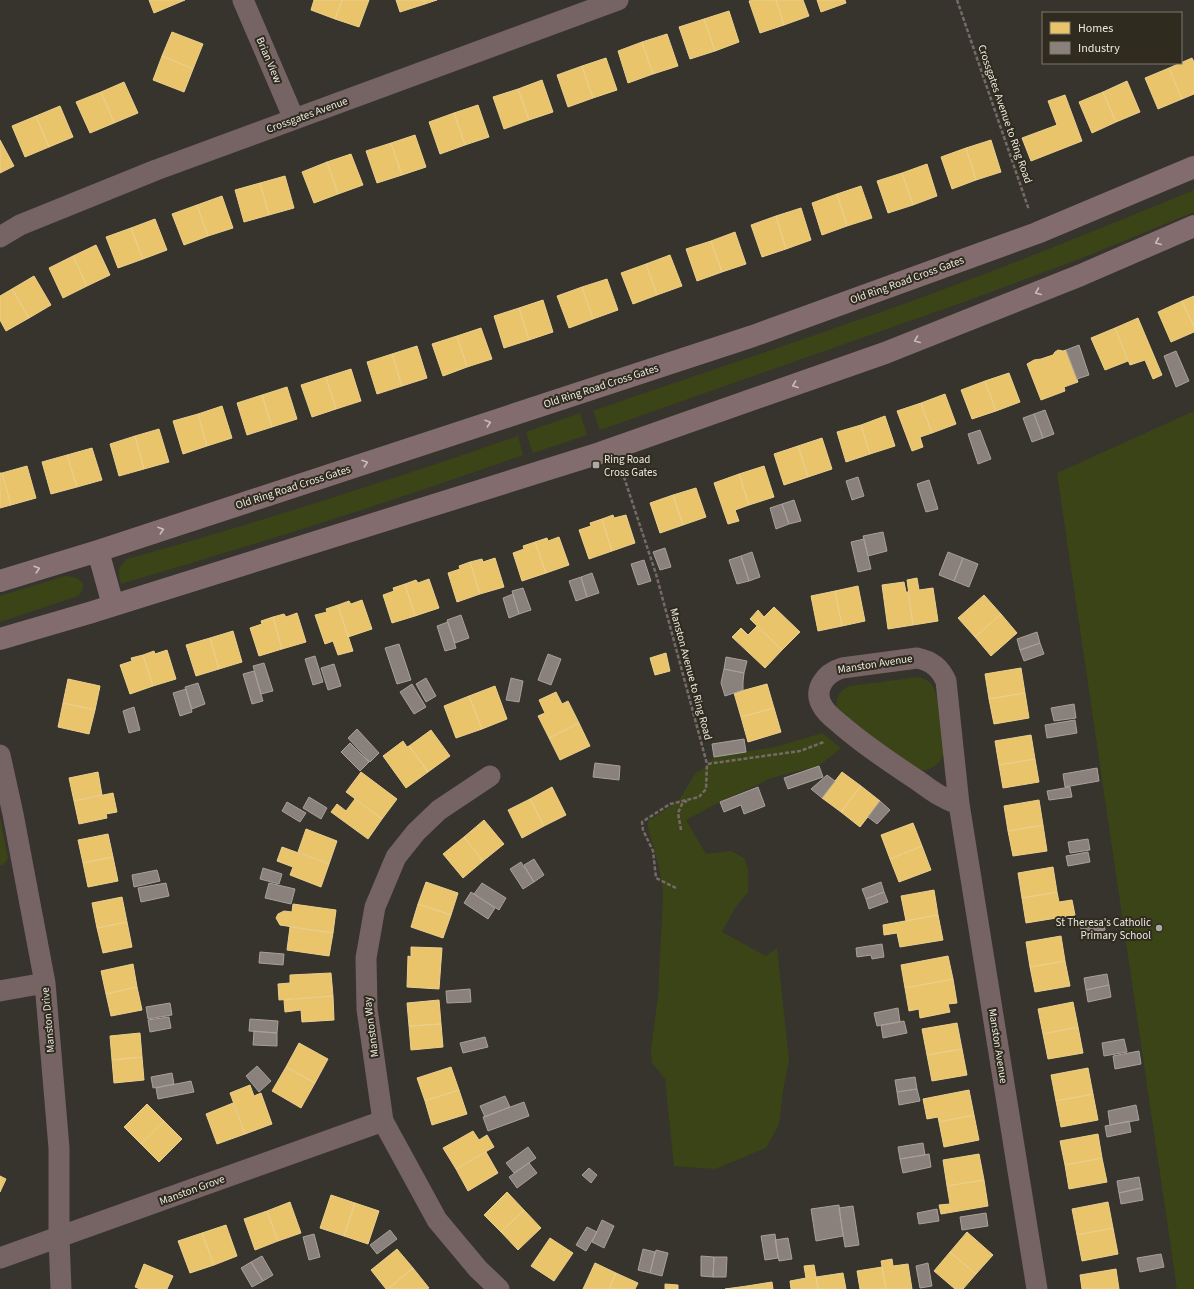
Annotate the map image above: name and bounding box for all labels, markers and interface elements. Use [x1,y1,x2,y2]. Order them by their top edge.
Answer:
legend [1042,12,1182,64]
text: Homes [1078,20,1113,37]
street label: Brian View [253,35,285,85]
text: Industry [1078,40,1120,57]
street label: Crossgates Avenue to Ring Road [974,43,1036,185]
street label: Crossgates Avenue [264,93,350,137]
one-way arrow [1155,237,1163,245]
street label: Old Ring Road Cross Gates [848,252,966,308]
one-way arrow [1035,288,1042,296]
one-way arrow [914,335,922,343]
street label: Old Ring Road Cross Gates [542,360,661,412]
one-way arrow [792,380,799,388]
one-way arrow [484,419,491,428]
place label: Ring Road Cross Gates [604,452,658,480]
one-way arrow [361,460,368,468]
marker: Ring Road Cross Gates [591,460,601,470]
street label: Old Ring Road Cross Gates [234,461,353,513]
one-way arrow [158,526,165,535]
one-way arrow [34,565,41,574]
street label: Manston Avenue to Ring Road [666,606,716,742]
street label: Manston Avenue [836,651,914,677]
place label: St Theresa's Catholic Primary School [1056,915,1151,943]
marker: St Theresa's Catholic Primary School [1154,923,1164,933]
street label: Manston Drive [38,986,58,1053]
street label: Manston Way [360,996,382,1058]
street label: Manston Avenue [985,1007,1011,1085]
street label: Manston Grove [157,1171,227,1209]

